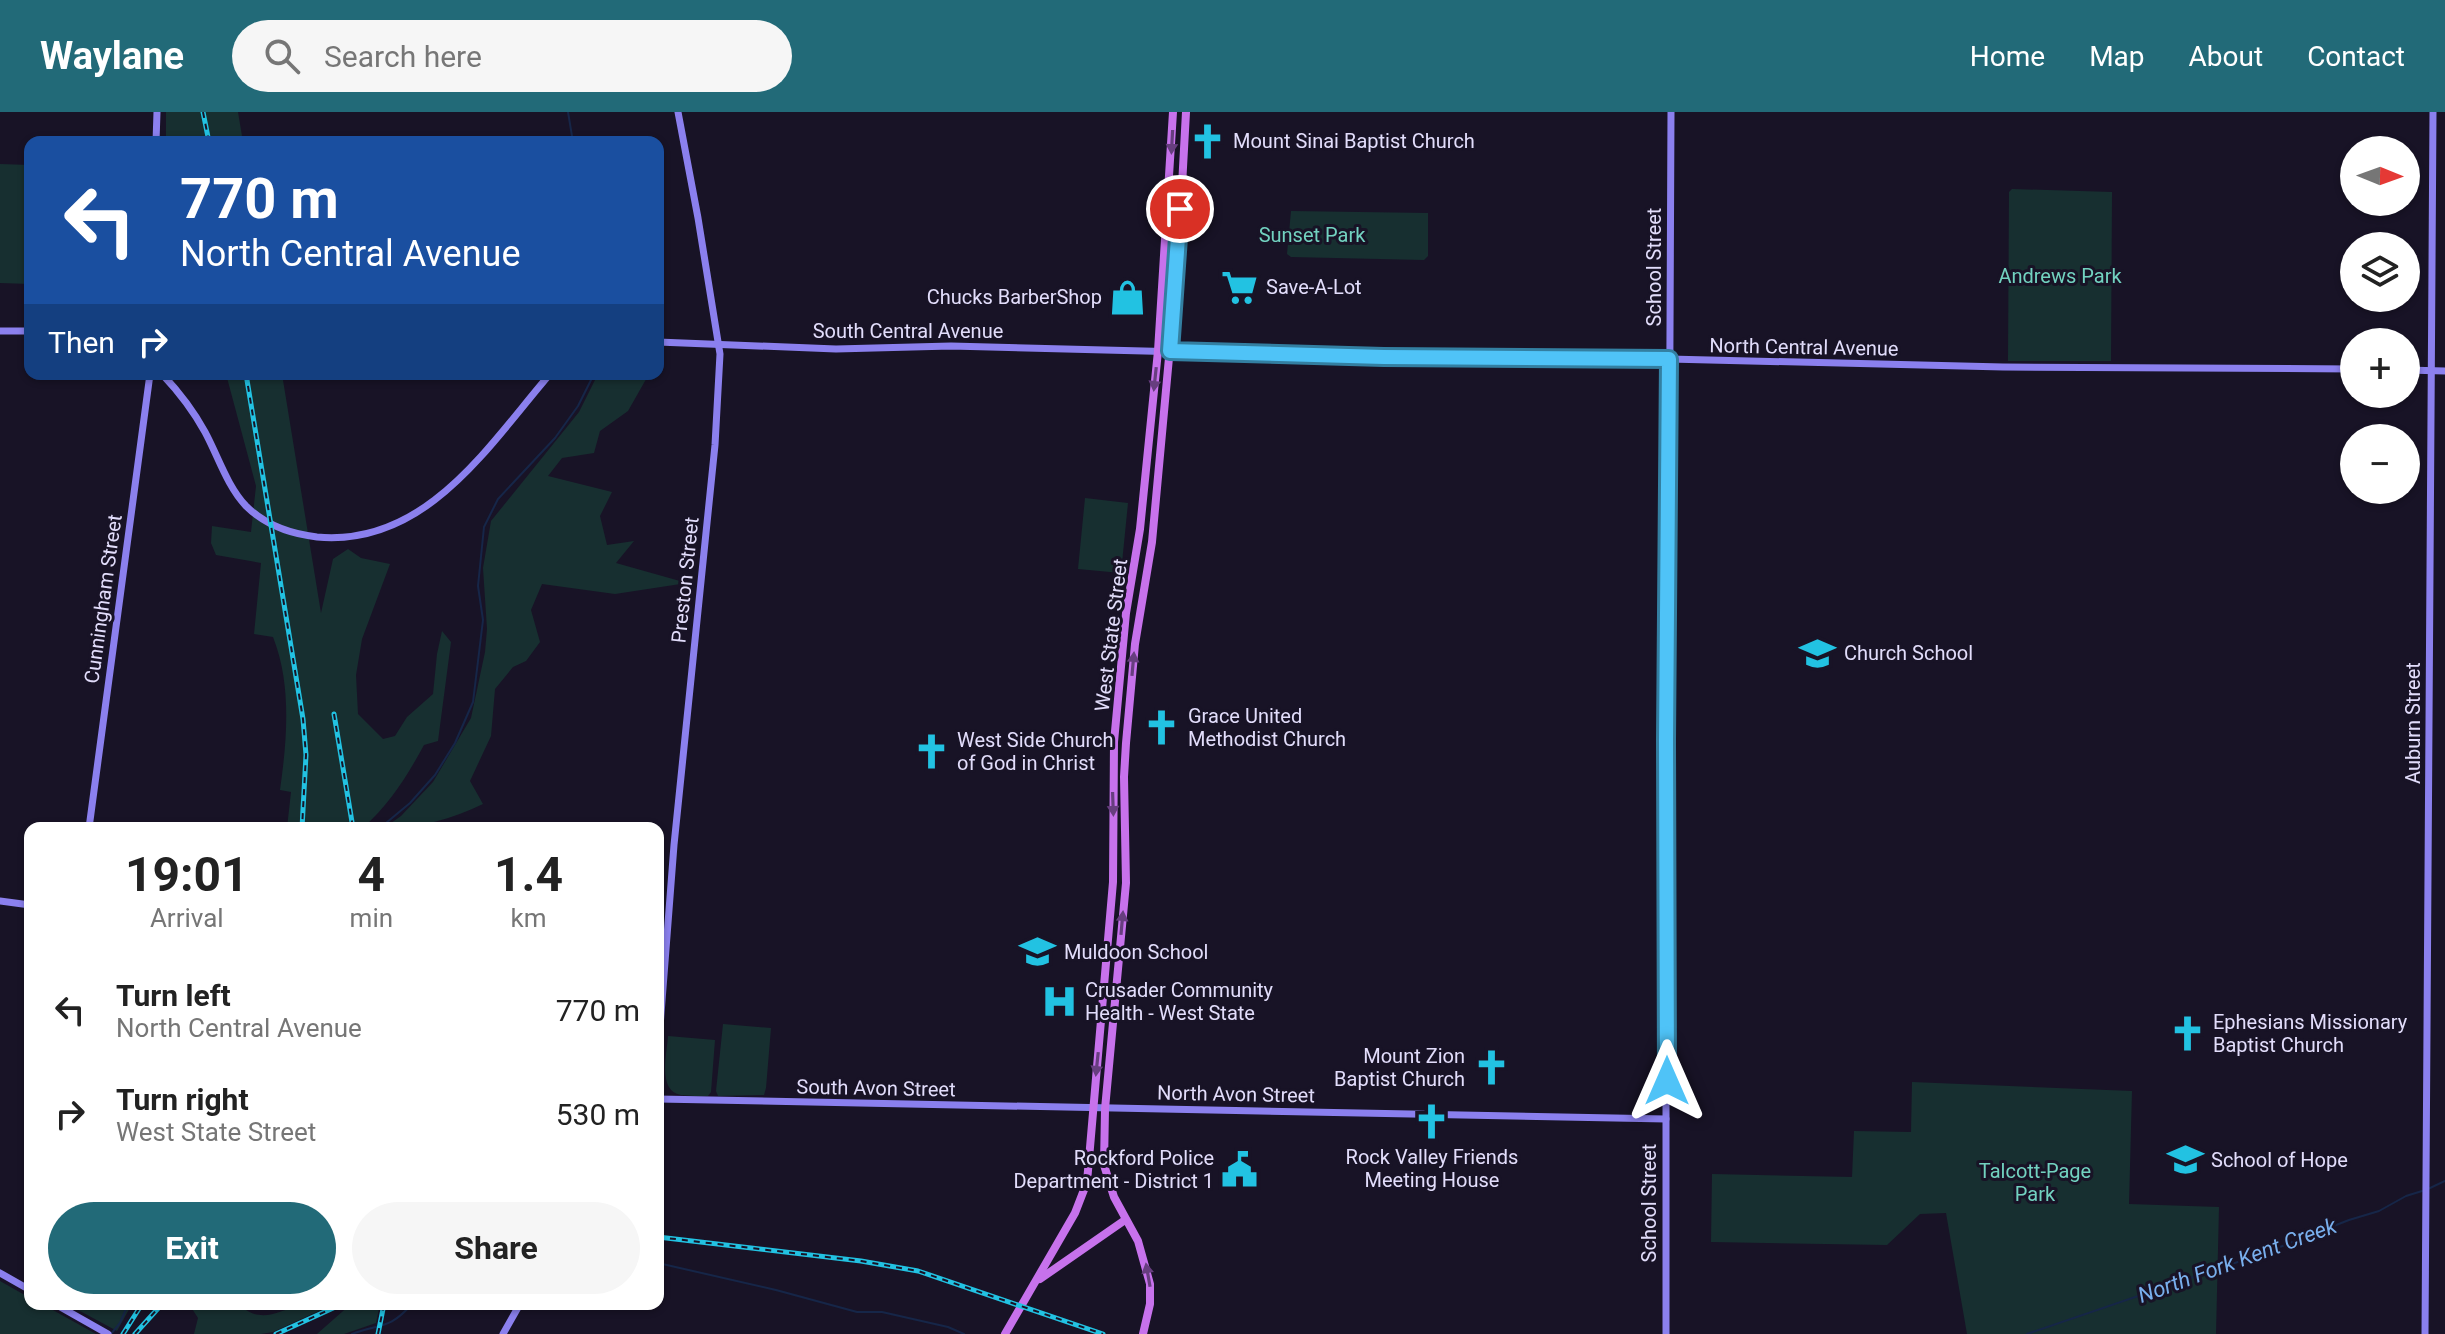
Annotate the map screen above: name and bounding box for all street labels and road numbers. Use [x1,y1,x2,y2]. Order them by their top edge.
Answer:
street label: School Street [1642,208,1666,326]
street label: South Central Avenue [813,319,1003,343]
street label: North Central Avenue [1709,333,1899,361]
street label: Cunningham Street [79,513,127,685]
street label: Preston Street [666,516,704,644]
street label: West State Street [1090,557,1132,713]
street label: Auburn Street [2401,662,2425,784]
street label: South Avon Street [796,1075,956,1101]
street label: North Avon Street [1157,1081,1315,1107]
street label: School Street [1637,1144,1661,1262]

